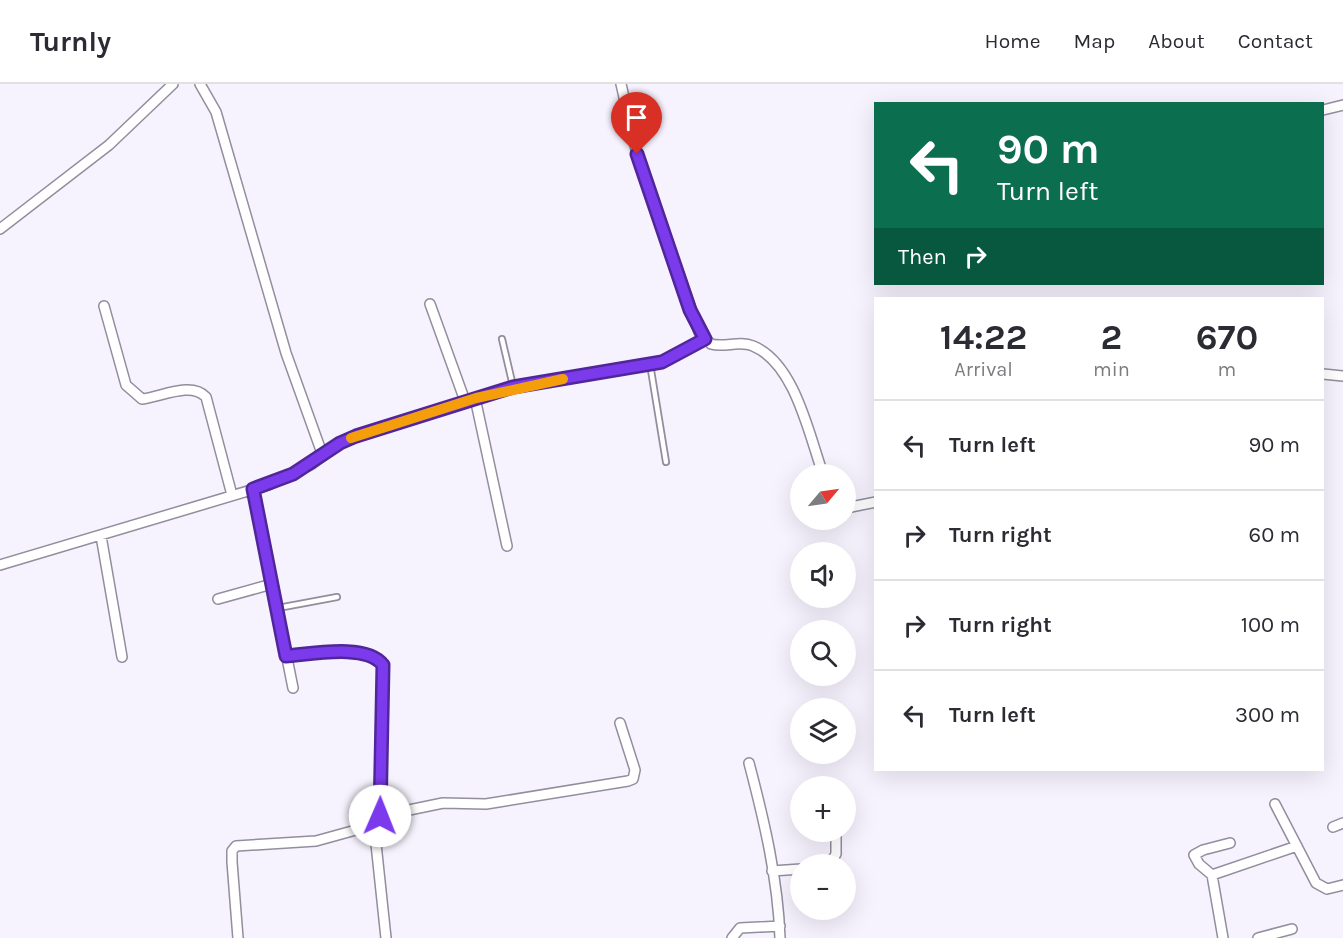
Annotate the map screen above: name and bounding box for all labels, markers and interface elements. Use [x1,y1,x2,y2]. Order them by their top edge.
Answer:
text: Turnly [30,25,111,58]
text: Home [985,29,1041,53]
text: Map [1074,29,1115,53]
text: About [1148,29,1205,53]
text: Contact [1238,29,1313,53]
pin [611,92,662,154]
icon: arrive [620,101,653,134]
text: 90 m [997,124,1100,174]
icon: left [898,126,976,204]
text: Turn left [997,175,1098,207]
icon: right [959,240,992,273]
text: Then [898,244,947,270]
text: 14:22 [940,316,1027,358]
text: 2 [1101,316,1122,358]
text: 670 [1196,316,1258,358]
text: Arrival [954,358,1013,381]
text: min [1093,358,1130,381]
text: m [1218,358,1236,381]
icon: left [898,429,931,462]
text: Turn left [949,432,1036,458]
text: 90 m [1248,432,1300,458]
north arrow [790,464,856,530]
map controls [790,464,856,920]
icon: right [898,519,931,552]
text: Turn right [949,522,1052,548]
text: 60 m [1249,522,1300,548]
button: sound [790,542,856,608]
icon: right [898,609,931,642]
text: Turn right [949,612,1052,638]
text: 100 m [1241,612,1300,638]
button: search [790,620,856,686]
button: layers [790,698,856,764]
icon: left [898,699,931,732]
text: Turn left [949,702,1036,728]
text: 300 m [1235,702,1300,728]
button: + [790,776,856,842]
position arrow [348,784,412,848]
button: − [790,854,856,920]

